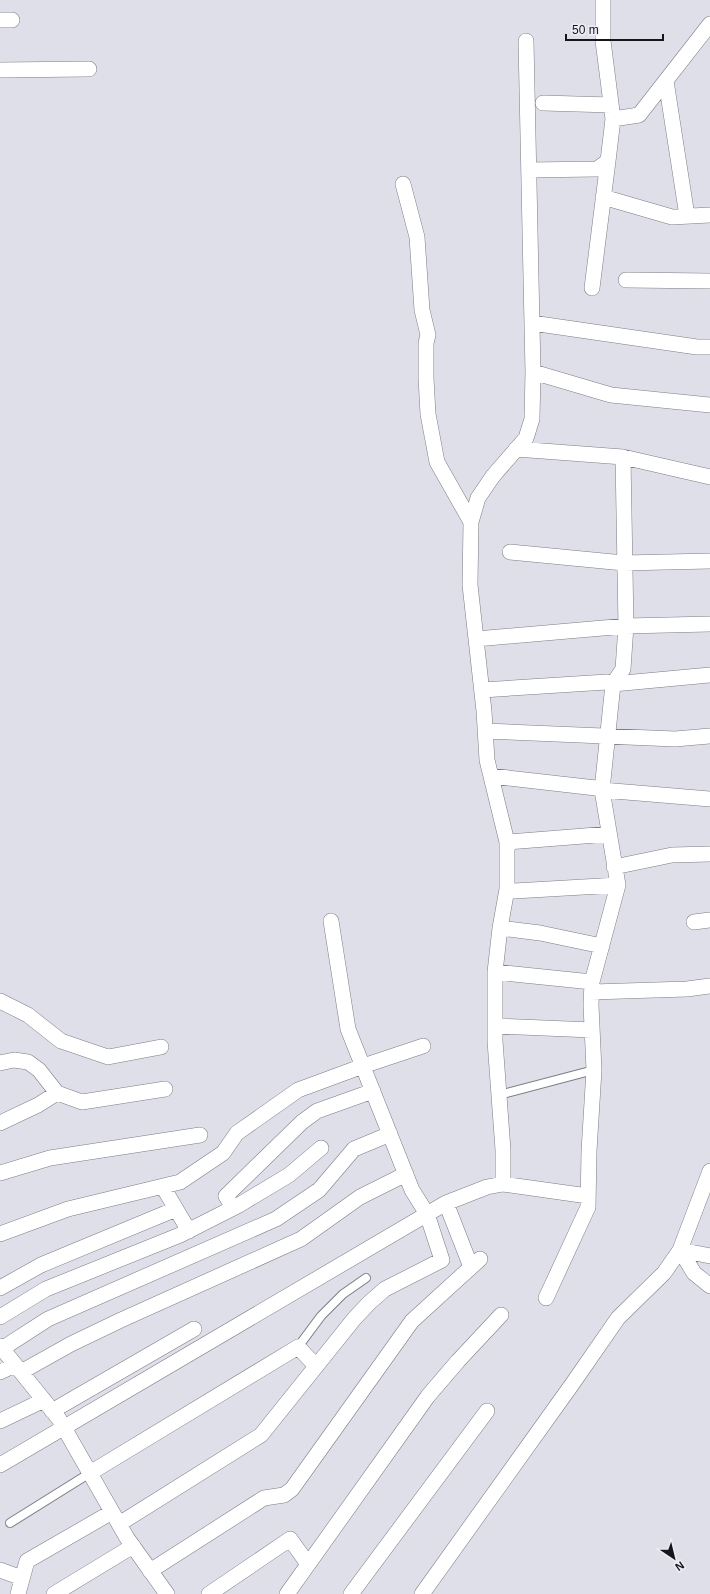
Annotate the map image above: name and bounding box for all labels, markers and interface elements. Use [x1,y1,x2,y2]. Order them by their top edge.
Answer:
scale bar [566,16,663,42]
text: 50 m [572,23,599,37]
north arrow [654,1538,694,1578]
text: N [673,1559,686,1573]

